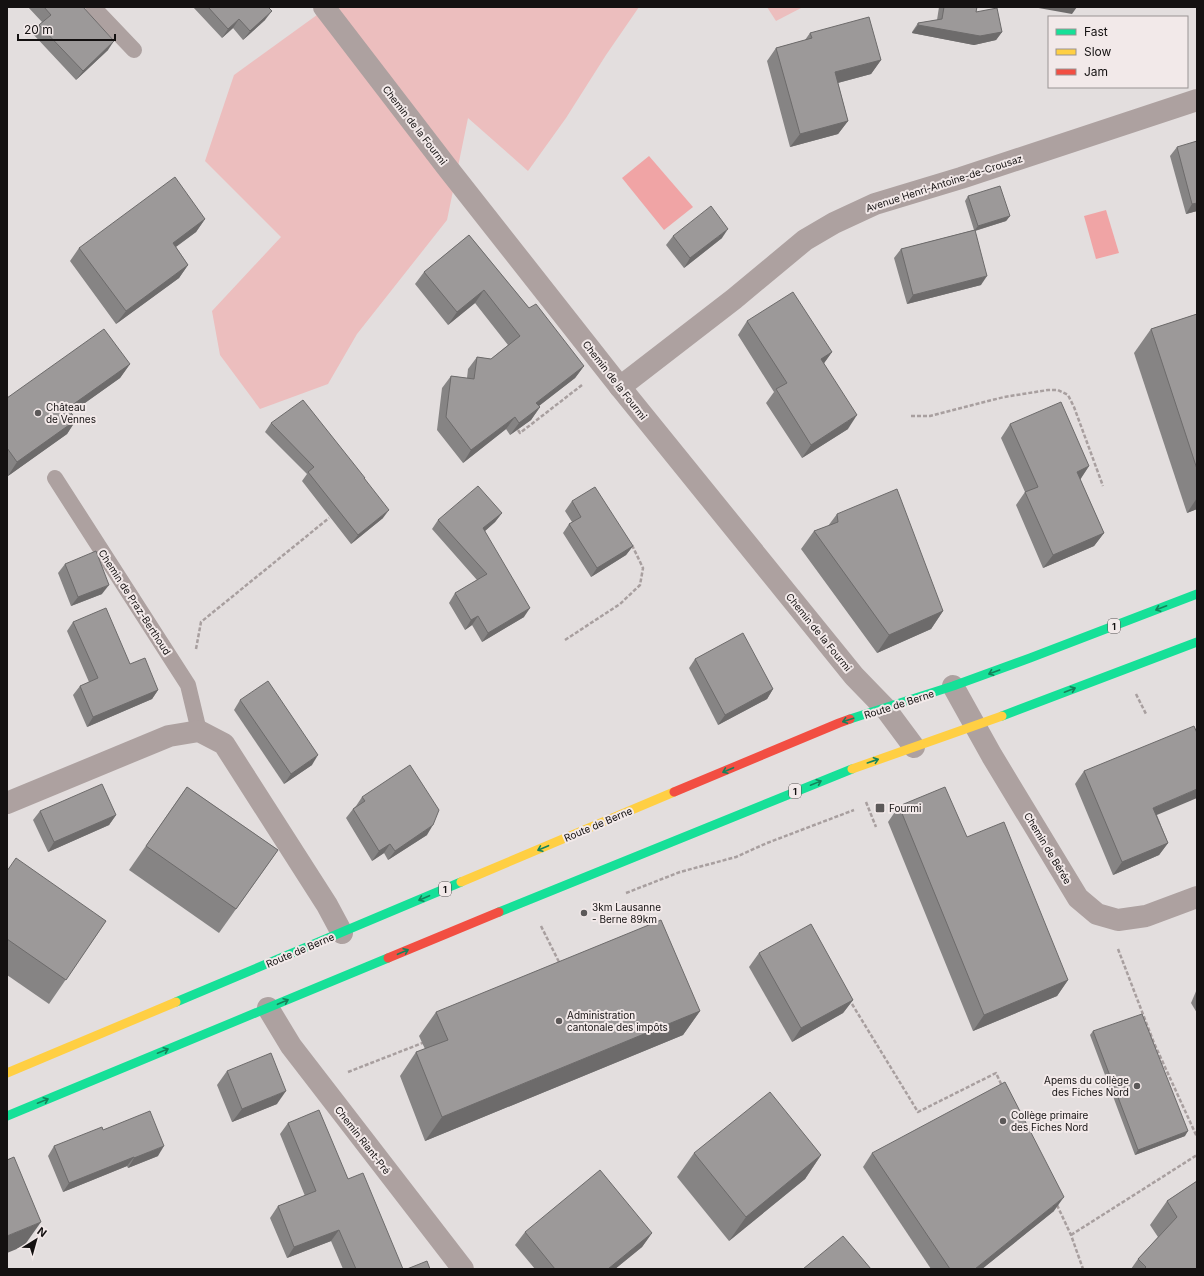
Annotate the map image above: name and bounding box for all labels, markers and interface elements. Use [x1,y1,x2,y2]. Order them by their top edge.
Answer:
scale bar [18,16,115,42]
legend [1048,16,1188,88]
text: 20 m [24,22,53,37]
text: Fast [1084,24,1108,39]
text: Slow [1084,44,1112,59]
text: Jam [1084,64,1108,79]
street label: Chemin de la Fourmi [380,83,450,167]
street label: Avenue Henri-Antoine-de-Crousaz [864,152,1024,214]
street label: Chemin de la Fourmi [580,338,650,422]
place label: Château de Vennes [46,401,96,425]
marker: Château de Vennes [33,408,43,418]
street label: Chemin de Praz-Berthoud [96,547,174,657]
street label: Chemin de la Fourmi [784,590,854,674]
one-way arrow [1155,605,1167,613]
road number: 1 [1108,619,1120,633]
one-way arrow [988,668,1000,676]
one-way arrow [1064,685,1076,693]
street label: Route de Berne [863,687,936,721]
one-way arrow [842,717,854,725]
one-way arrow [866,757,879,764]
one-way arrow [722,767,734,774]
one-way arrow [809,779,821,787]
road number: 1 [789,784,801,798]
marker: Fourmi [874,802,886,814]
place label: Fourmi [889,802,922,814]
street label: Route de Berne [562,804,634,844]
street label: Chemin de Bérée [1022,810,1074,886]
one-way arrow [538,844,550,852]
road number: 1 [439,882,451,896]
one-way arrow [418,895,430,902]
place label: 3km Lausanne - Berne 89km [592,901,661,925]
marker: 3km Lausanne - Berne 89km [579,908,589,918]
street label: Route de Berne [264,930,336,970]
one-way arrow [397,947,409,955]
one-way arrow [277,997,289,1005]
place label: Administration cantonale des impôts [567,1009,668,1033]
marker: Administration cantonale des impôts [554,1016,564,1026]
one-way arrow [157,1047,169,1055]
place label: Apems du collège des Fiches Nord [1044,1074,1129,1098]
marker: Apems du collège des Fiches Nord [1132,1081,1142,1091]
one-way arrow [37,1097,49,1104]
street label: Chemin Riant-Pré [333,1104,393,1176]
place label: Collège primaire des Fiches Nord [1011,1109,1089,1133]
marker: Collège primaire des Fiches Nord [998,1116,1008,1126]
north arrow [16,1220,56,1260]
text: N [34,1224,50,1240]

